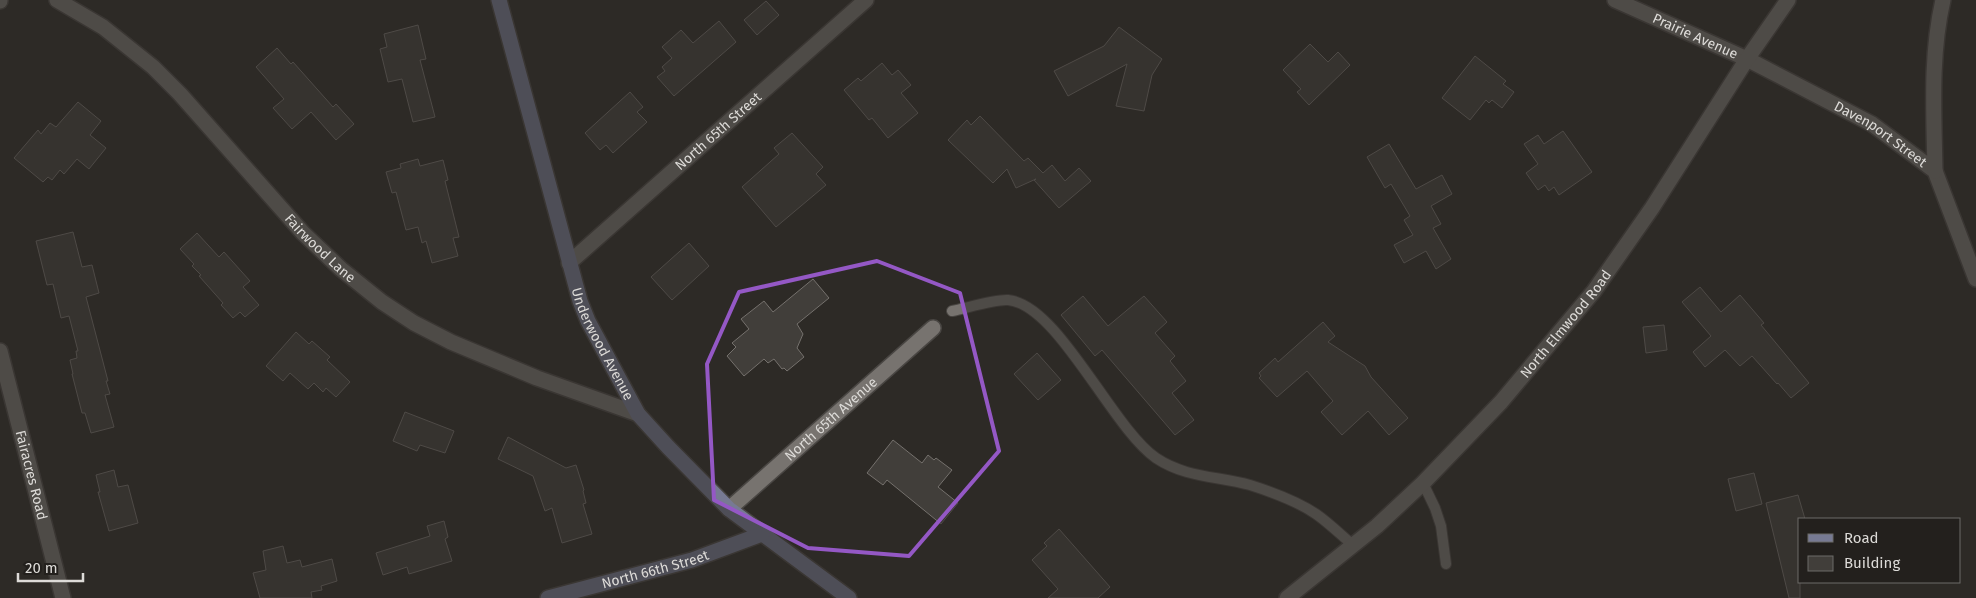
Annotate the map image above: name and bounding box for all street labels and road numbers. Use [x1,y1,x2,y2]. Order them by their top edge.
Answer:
street label: Prairie Avenue [1650,10,1740,63]
street label: North 65th Street [672,88,766,174]
street label: Davenport Street [1831,98,1931,171]
street label: Fairwood Lane [281,210,359,286]
street label: North Elmwood Road [1517,267,1615,382]
street label: Underwood Avenue [568,286,637,403]
street label: North 65th Avenue [781,374,881,465]
street label: Fairacres Road [12,428,51,522]
street label: North 66th Street [600,546,712,592]

